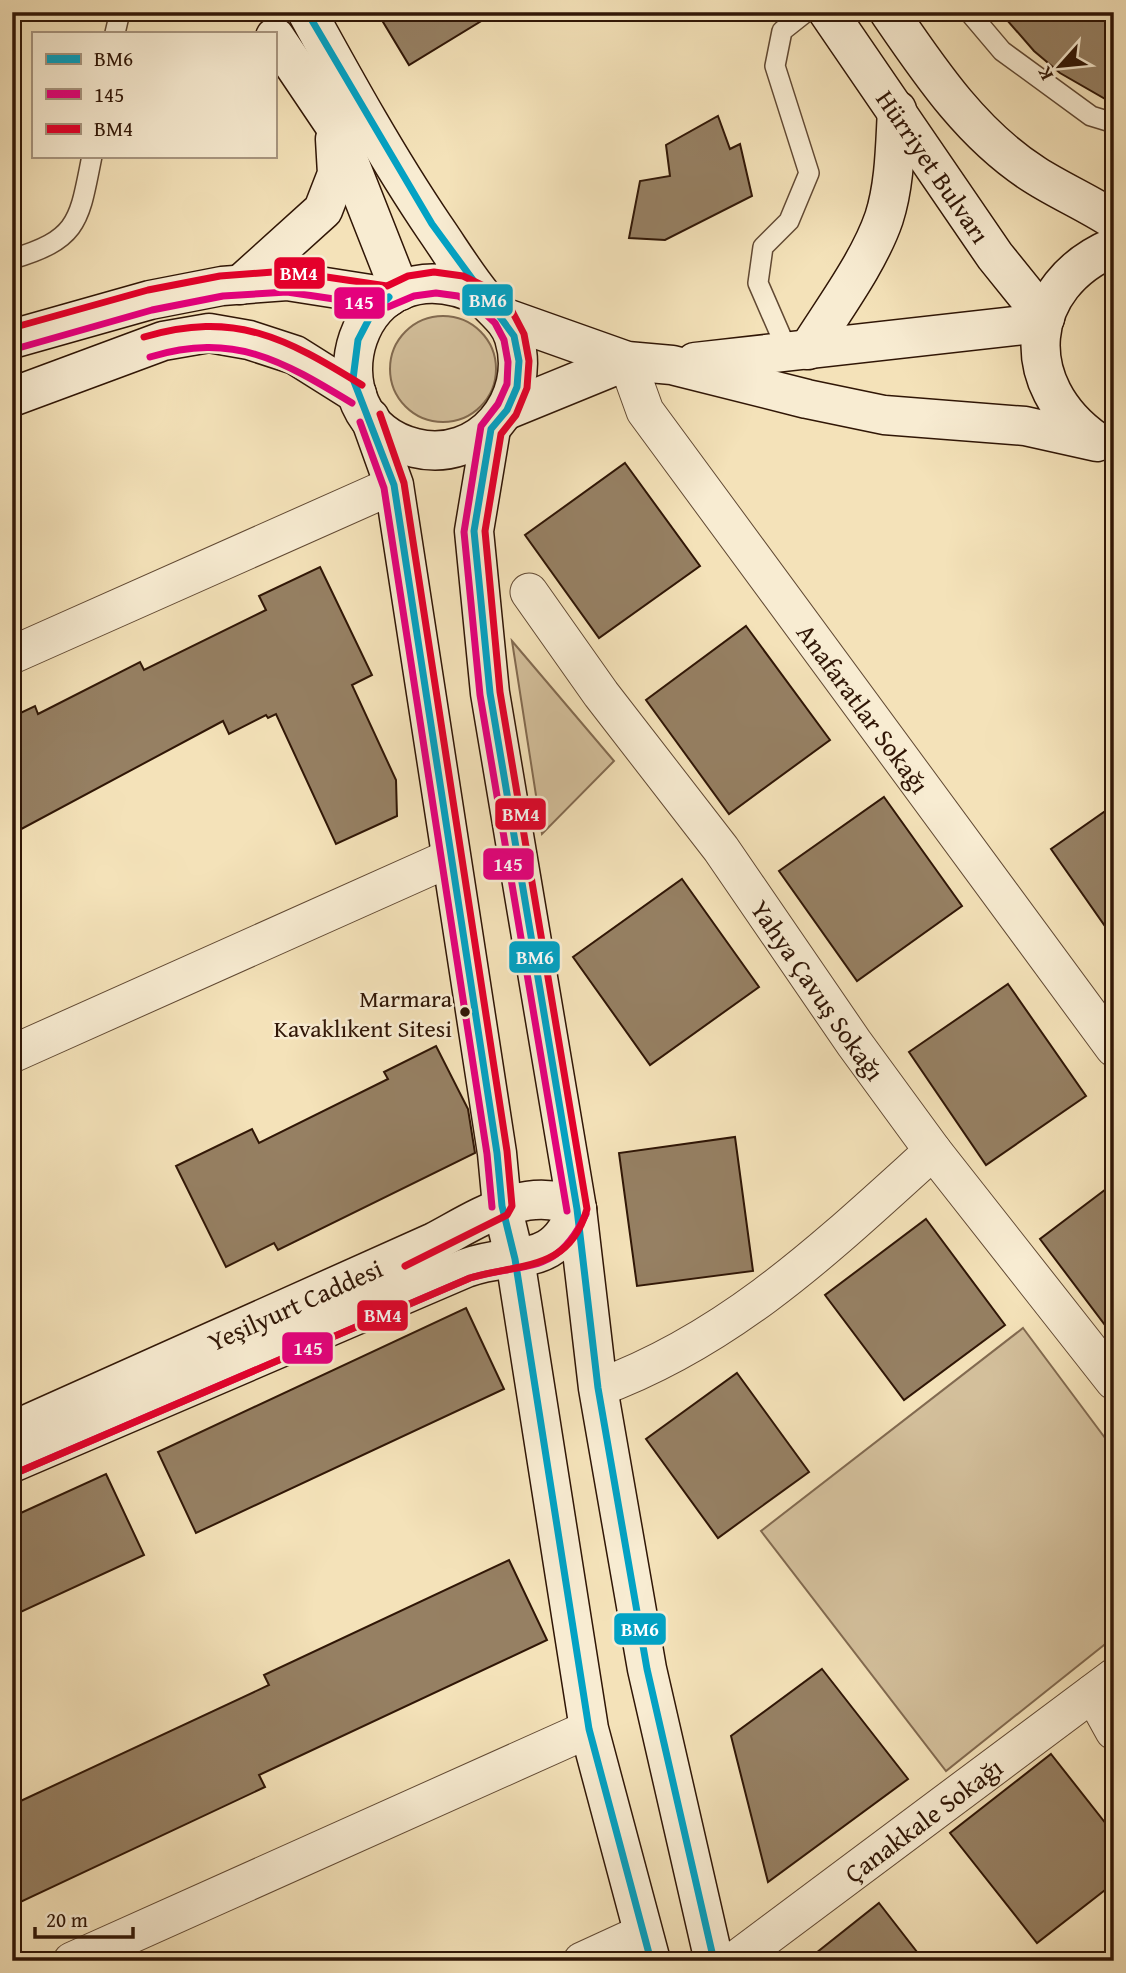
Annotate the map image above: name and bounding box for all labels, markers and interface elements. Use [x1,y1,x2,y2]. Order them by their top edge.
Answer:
legend [32,32,276,158]
north arrow [1024,32,1094,102]
text: BM6 [94,43,133,74]
text: K [1030,62,1060,85]
text: 145 [94,79,124,110]
street label: Hürriyet Bulvarı [867,82,1000,251]
text: BM4 [94,113,133,144]
line badge: BM4 [273,256,326,290]
text: BM4 [280,259,318,287]
line badge: BM6 [461,283,514,317]
line badge: 145 [333,286,386,320]
text: BM6 [469,286,507,314]
text: 145 [344,288,374,316]
street label: Anafaratlar Sokağı [788,615,940,801]
line badge: BM4 [494,797,547,831]
text: BM4 [502,800,540,828]
line badge: 145 [482,847,535,881]
text: 145 [493,850,523,878]
street label: Yahya Çavuş Sokağı [742,891,895,1089]
line badge: BM6 [508,940,561,974]
text: BM6 [516,943,554,971]
place label: Marmara Kavaklıkent Sitesi [274,981,453,1046]
marker: Marmara Kavaklıkent Sitesi [458,1005,472,1019]
street label: Yeşilyurt Caddesi [201,1248,389,1361]
line badge: BM4 [356,1299,409,1332]
text: BM4 [364,1301,402,1329]
line badge: 145 [281,1331,334,1365]
text: 145 [293,1334,323,1362]
line badge: BM6 [613,1612,667,1646]
text: BM6 [621,1615,659,1643]
street label: Çanakkale Sokağı [836,1748,1010,1892]
scale bar [35,1896,133,1940]
text: 20 m [46,1904,88,1935]

